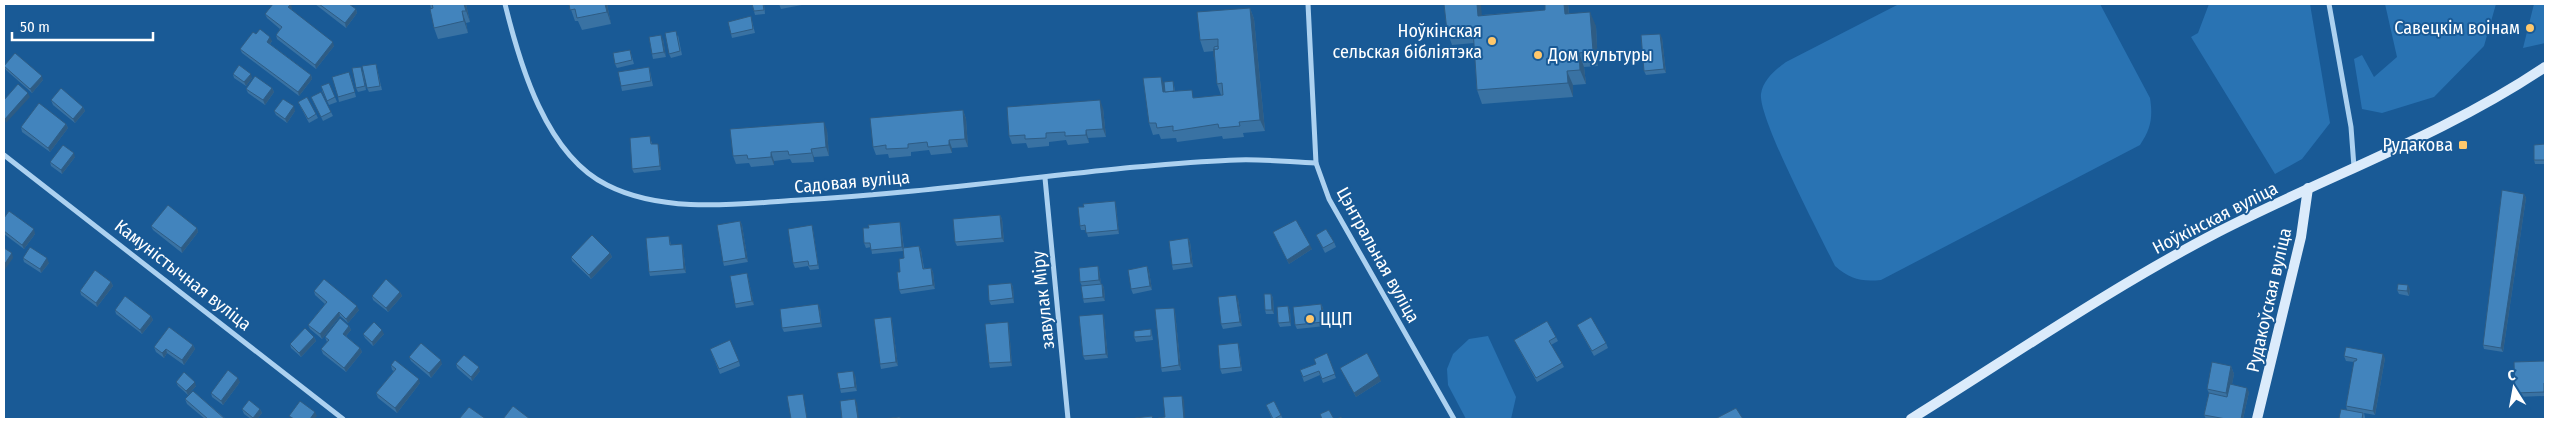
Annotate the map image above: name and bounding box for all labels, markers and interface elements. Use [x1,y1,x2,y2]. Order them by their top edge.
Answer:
scale bar [12,10,154,42]
place label: Савецкім воінам [2394,17,2520,39]
text: 50 m [20,18,50,36]
place label: Ноўкінская сельская бібліятэка [1333,20,1482,63]
marker: Савецкім воінам [2524,22,2536,34]
marker: Ноўкінская сельская бібліятэка [1486,35,1498,47]
place label: Дом культуры [1547,44,1653,66]
marker: Дом культуры [1532,49,1544,61]
place label: Рудакова [2382,134,2453,156]
marker: Рудакова [2457,139,2469,151]
street label: Садовая вуліца [793,166,911,198]
street label: Ноўкінская вуліца [2149,177,2281,259]
street label: Цэнтральная вуліца [1332,183,1424,327]
street label: Камуністычная вуліца [110,215,256,335]
street label: Рудакоўская вуліца [2242,226,2296,374]
street label: завулак Міру [1027,250,1059,350]
place label: ЦЦП [1320,308,1353,330]
marker: ЦЦП [1304,313,1316,325]
north arrow [2489,363,2539,413]
text: С [2506,367,2517,385]

